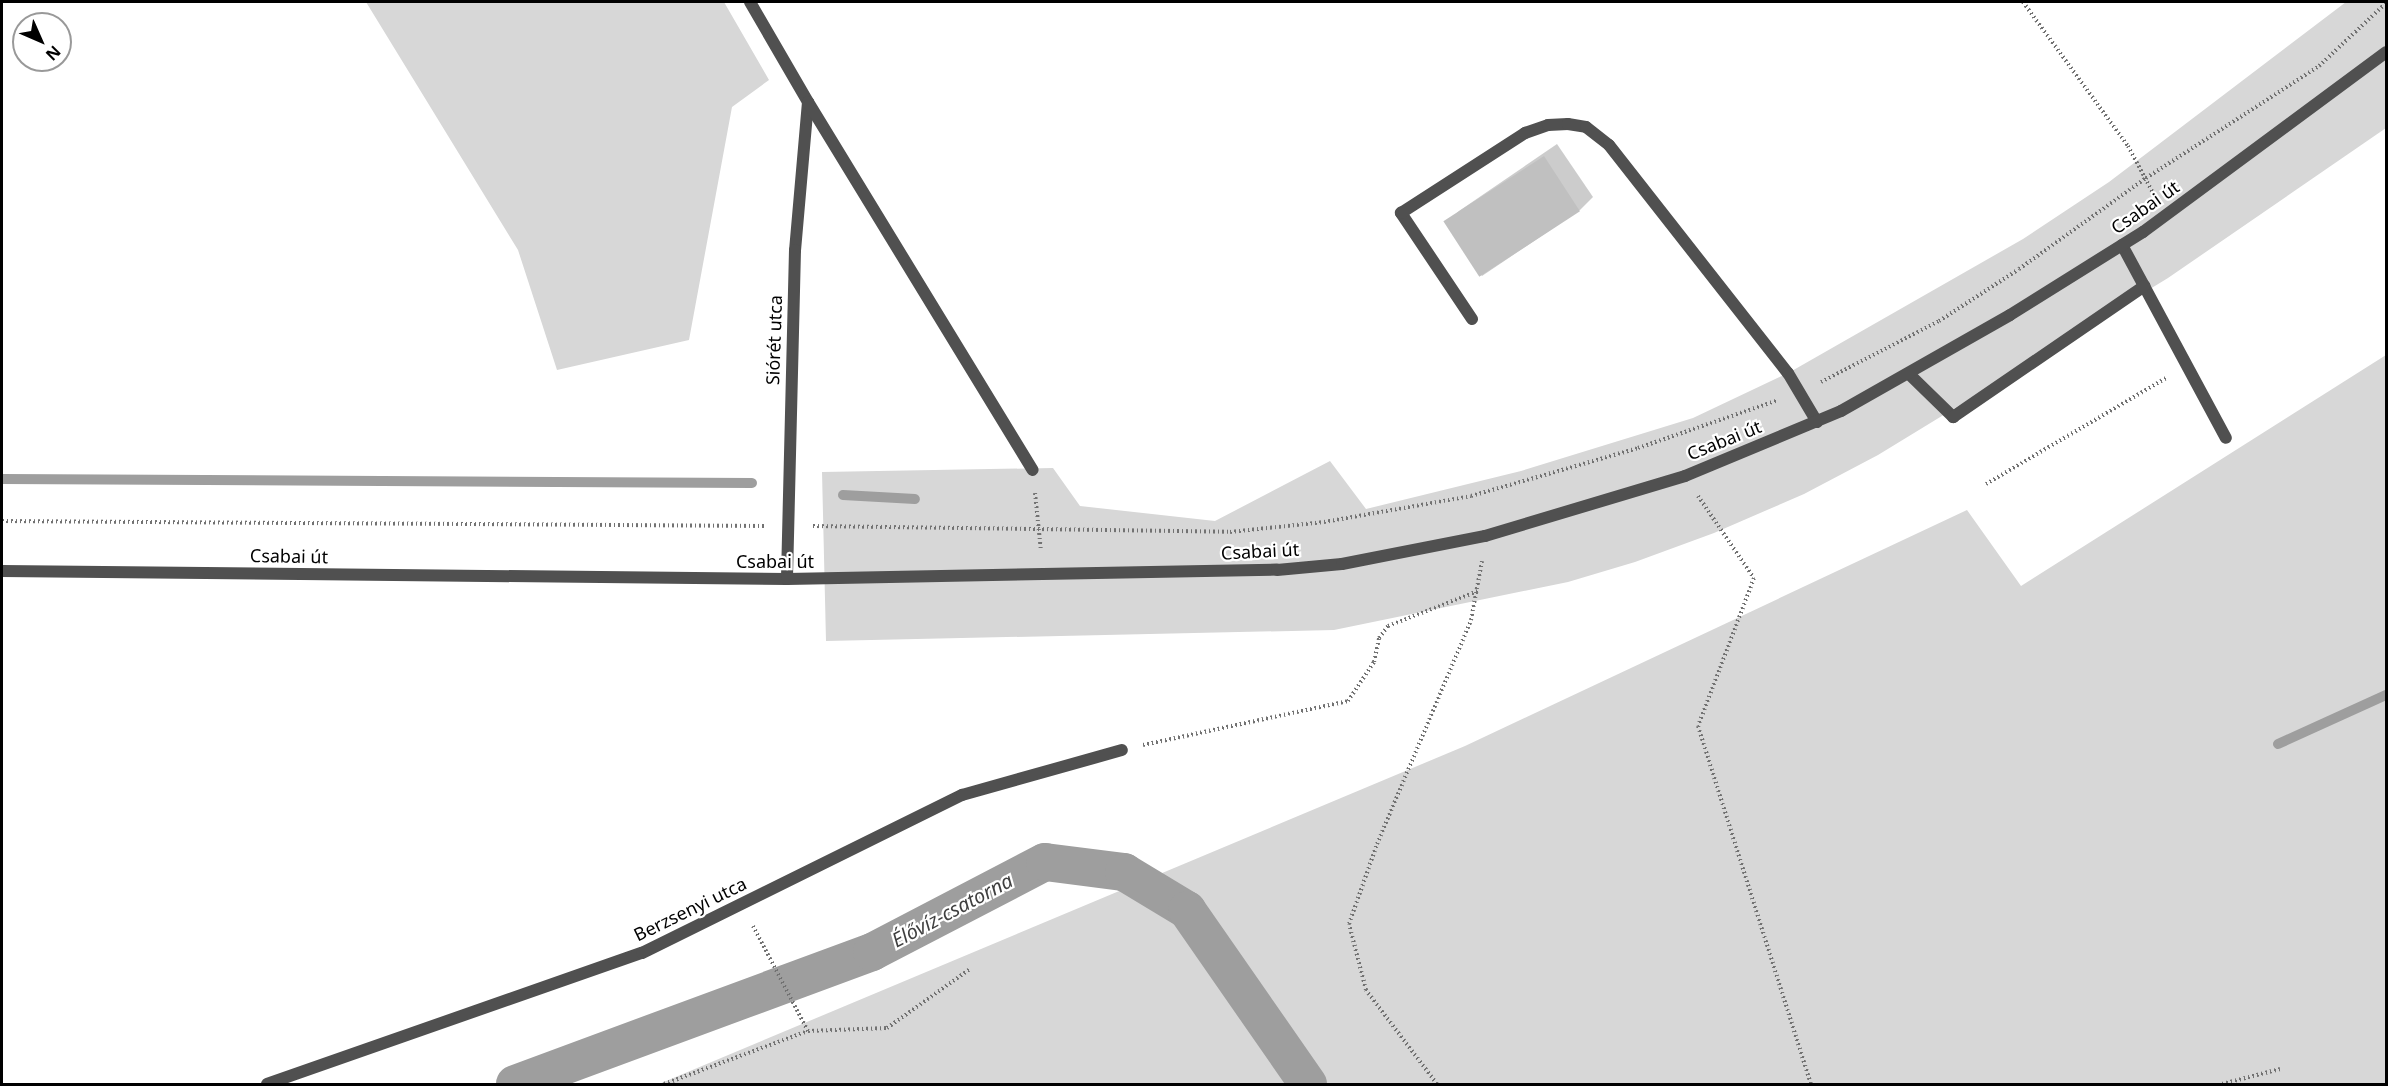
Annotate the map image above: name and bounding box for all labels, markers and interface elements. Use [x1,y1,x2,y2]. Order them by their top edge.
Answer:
north arrow [12,12,72,72]
text: N [41,41,66,66]
street label: Csabai út [2107,176,2183,238]
street label: Siórét utca [762,295,786,385]
street label: Csabai út [1684,415,1764,465]
street label: Csabai út [1220,538,1300,564]
street label: Csabai út [250,545,328,567]
street label: Csabai út [736,550,814,572]
water label: Élővíz-csatorna [887,868,1017,952]
street label: Berzsenyi utca [630,872,750,946]

